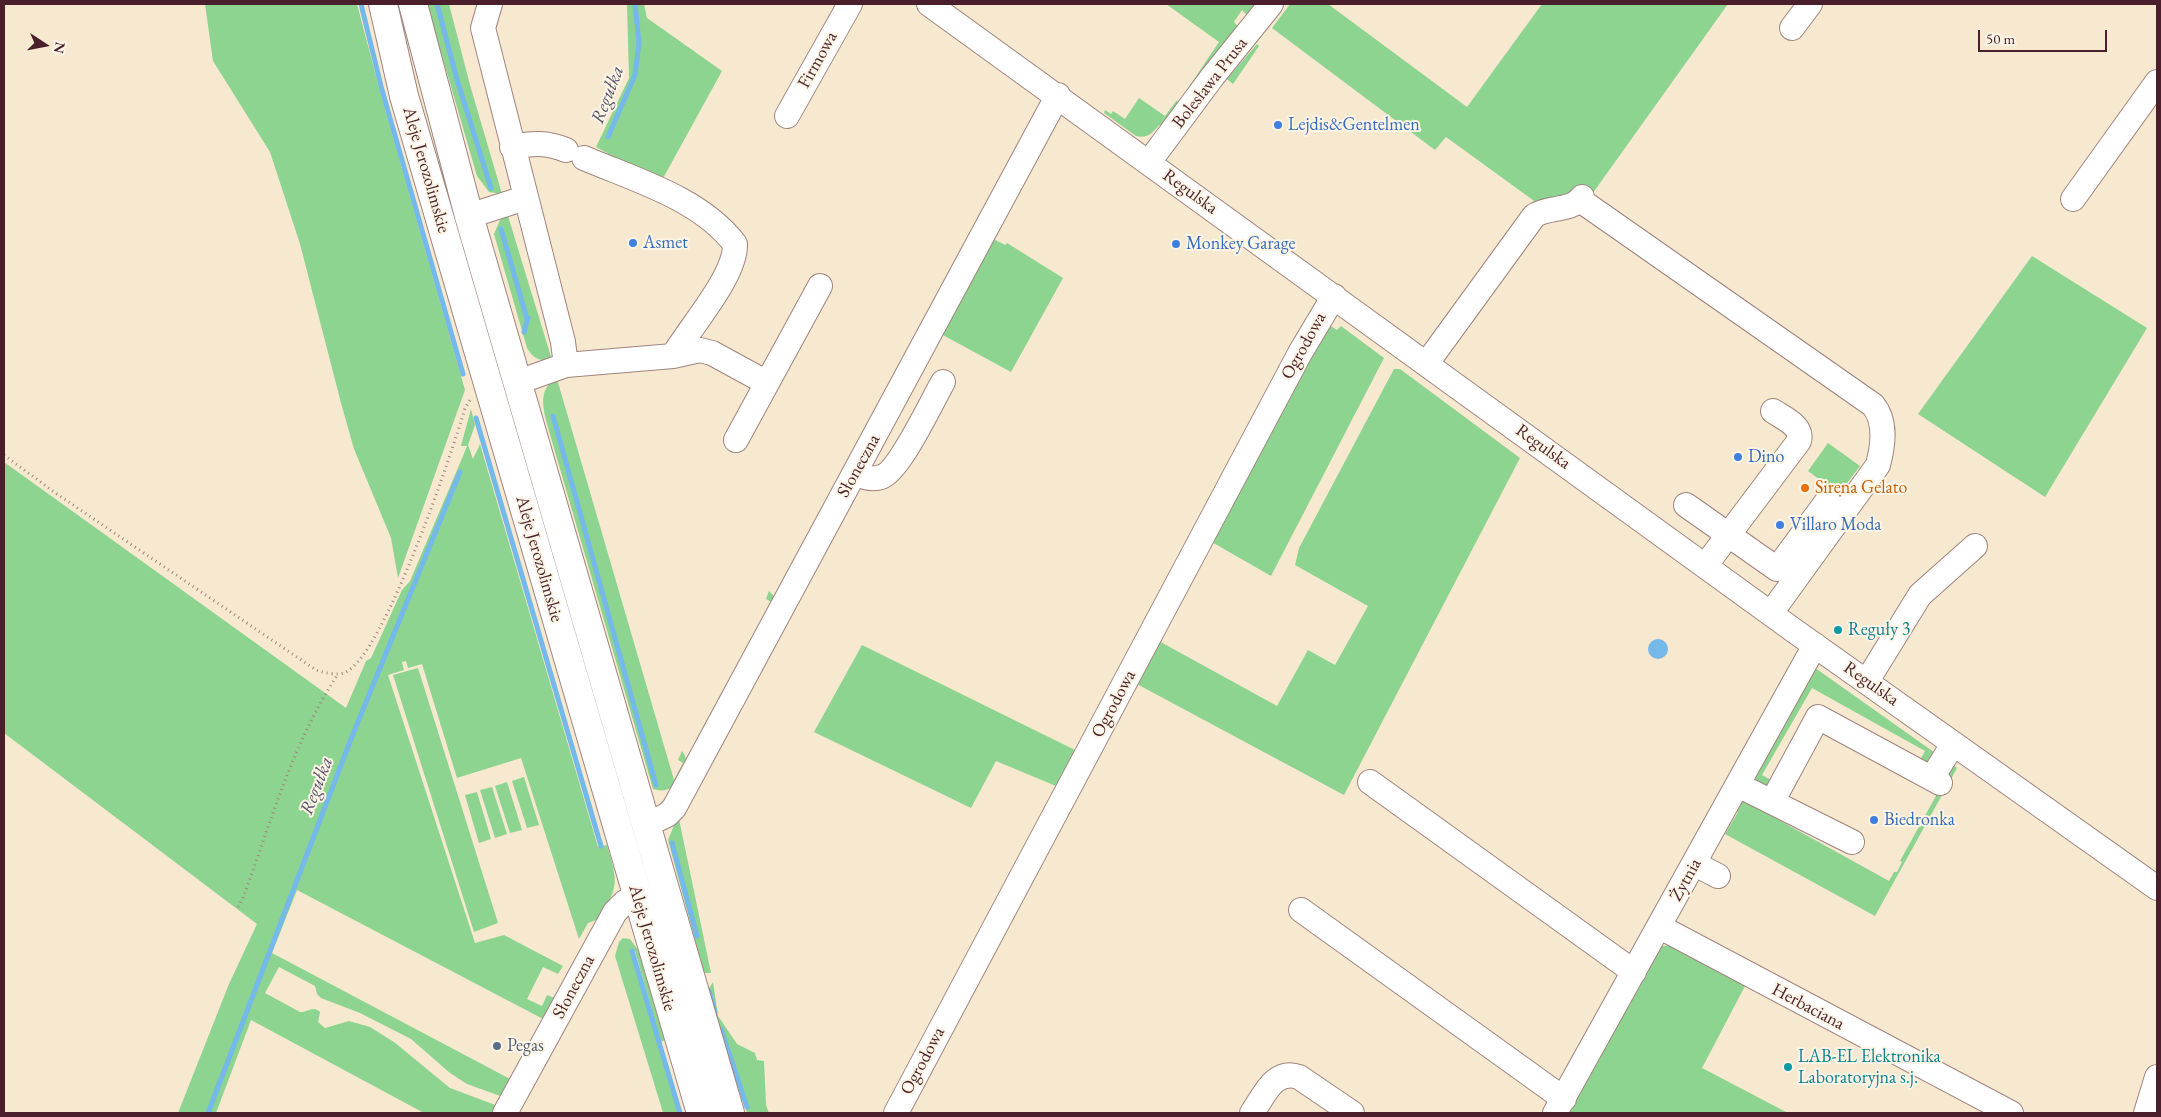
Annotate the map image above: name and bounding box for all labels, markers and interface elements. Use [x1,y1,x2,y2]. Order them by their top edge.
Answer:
north arrow [20,20,70,70]
scale bar [1981,20,2110,52]
street label: Firmowa [794,28,842,92]
text: 50 m [1986,29,2015,48]
street label: Bolesława Prusa [1168,33,1252,133]
text: N [50,41,70,55]
water label: Regułka [587,63,629,127]
street label: Aleje Jerozolimskie [398,104,454,236]
place label: Lejdis&Gentelmen [1288,114,1420,136]
marker: Lejdis&Gentelmen [1272,119,1284,131]
street label: Regulska [1158,165,1222,219]
place label: Asmet [643,232,688,254]
place label: Monkey Garage [1186,233,1296,255]
marker: Asmet [627,237,639,249]
marker: Monkey Garage [1170,238,1182,250]
street label: Ogrodowa [1277,309,1331,383]
street label: Regulska [1511,420,1575,474]
street label: Słoneczna [833,431,885,501]
place label: Dino [1748,446,1784,468]
marker: Dino [1732,451,1744,463]
place label: Sirena Gelato [1815,477,1907,499]
marker: Sirena Gelato [1799,482,1811,494]
street label: Aleje Jerozolimskie [511,493,567,625]
place label: Villaro Moda [1790,514,1882,536]
marker: Villaro Moda [1774,519,1786,531]
place label: Reguły 3 [1848,619,1910,641]
marker: Reguły 3 [1832,624,1844,636]
street label: Regulska [1839,657,1903,711]
street label: Ogrodowa [1087,666,1141,742]
water label: Regułka [296,754,338,818]
place label: Biedronka [1884,809,1955,831]
marker: Biedronka [1868,814,1880,826]
street label: Żytnia [1666,855,1706,905]
street label: Aleje Jerozolimskie [624,882,680,1014]
street label: Słoneczna [548,951,600,1023]
street label: Herbaciana [1768,979,1848,1035]
street label: Ogrodowa [896,1023,950,1099]
place label: Pegas [507,1035,544,1057]
marker: Pegas [491,1040,503,1052]
place label: LAB-EL Elektronika Laboratoryjna s.j. [1798,1046,1941,1088]
marker: LAB-EL Elektronika Laboratoryjna s.j. [1782,1061,1794,1073]

